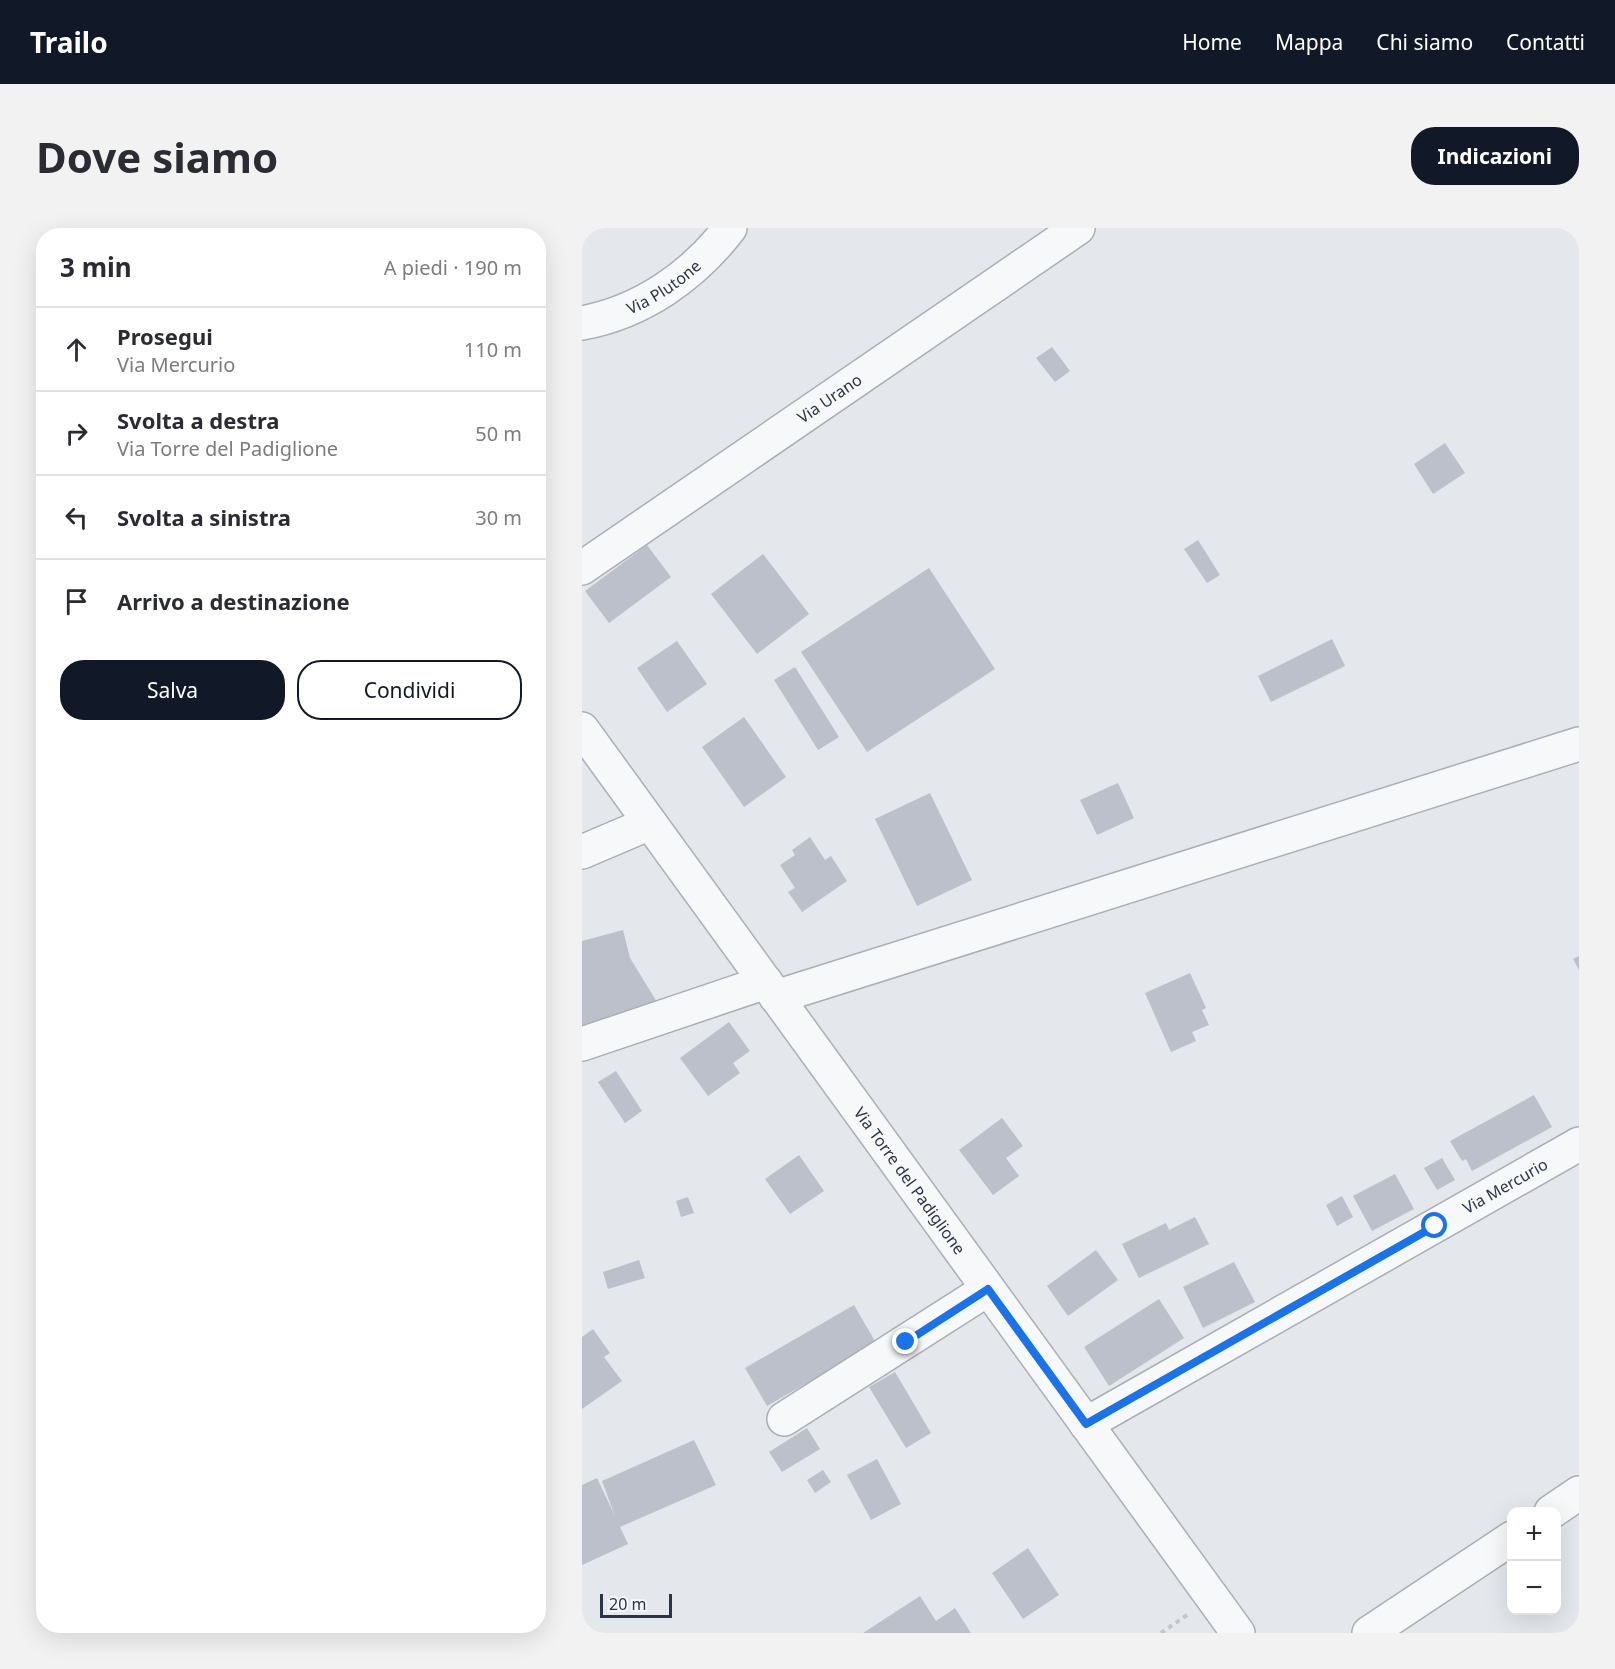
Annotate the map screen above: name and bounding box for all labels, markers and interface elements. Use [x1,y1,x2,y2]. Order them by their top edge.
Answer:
text: Trailo [30,23,108,61]
text: Home [1182,28,1242,56]
text: Mappa [1275,28,1343,56]
text: Chi siamo [1376,28,1473,56]
text: Contatti [1506,28,1585,56]
button: Indicazioni [1411,127,1579,185]
text: Dove siamo [36,128,278,185]
text: 3 min [60,249,132,285]
text: A piedi · 190 m [384,254,522,281]
street label: Via Plutone [623,255,706,319]
text: Prosegui [117,321,213,351]
icon: ahead [60,333,93,366]
text: 110 m [464,336,522,363]
text: Via Mercurio [117,351,235,378]
street label: Via Urano [793,369,866,428]
text: Svolta a destra [117,405,280,435]
icon: right [60,417,93,450]
text: 50 m [475,420,522,447]
text: Via Torre del Padiglione [117,435,338,462]
icon: left [60,501,93,534]
text: Svolta a sinistra [117,502,291,532]
text: 30 m [475,504,522,531]
icon: arrive [60,585,93,618]
text: Arrivo a destinazione [117,586,350,616]
button: Salva [60,660,285,720]
button: Condividi [297,660,522,720]
street label: Via Torre del Padiglione [849,1103,971,1259]
street label: Via Mercurio [1458,1153,1552,1219]
route start [1421,1212,1447,1238]
route end [892,1328,918,1354]
map controls [1507,1507,1561,1615]
button: + [1507,1507,1561,1561]
button: − [1507,1561,1561,1615]
scale bar [600,1591,672,1618]
text: 20 m [609,1593,646,1615]

